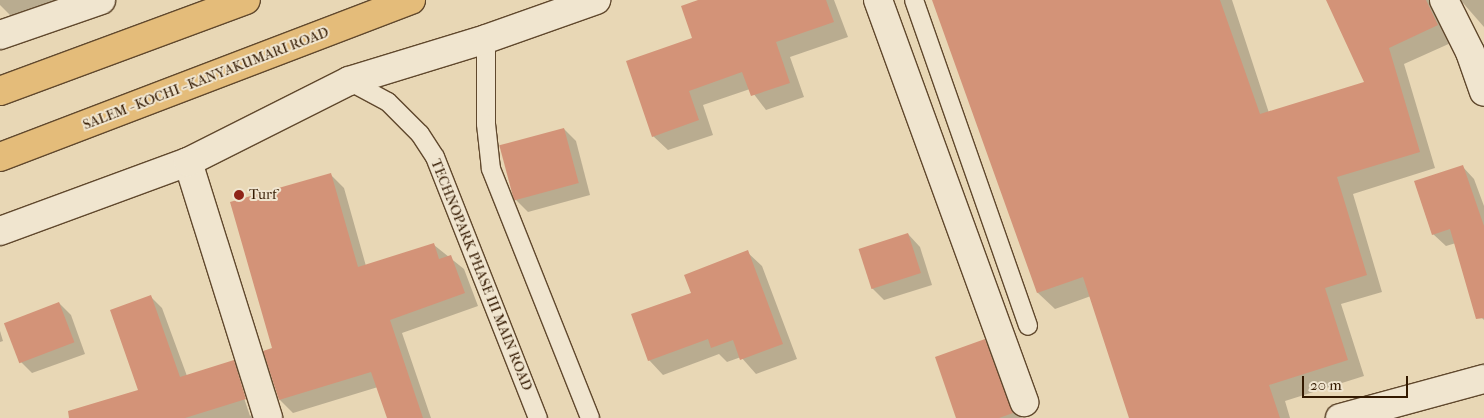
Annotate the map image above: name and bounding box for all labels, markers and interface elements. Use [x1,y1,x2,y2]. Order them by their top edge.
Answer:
street label: SALEM - KOCHI - KANYAKUMARI ROAD [81,24,331,134]
street label: TECHNOPARK PHASE III MAIN ROAD [427,157,535,393]
place label: Turf [249,187,277,203]
marker: Turf [233,189,245,201]
scale bar [1304,366,1410,398]
text: 20 m [1310,376,1342,394]

